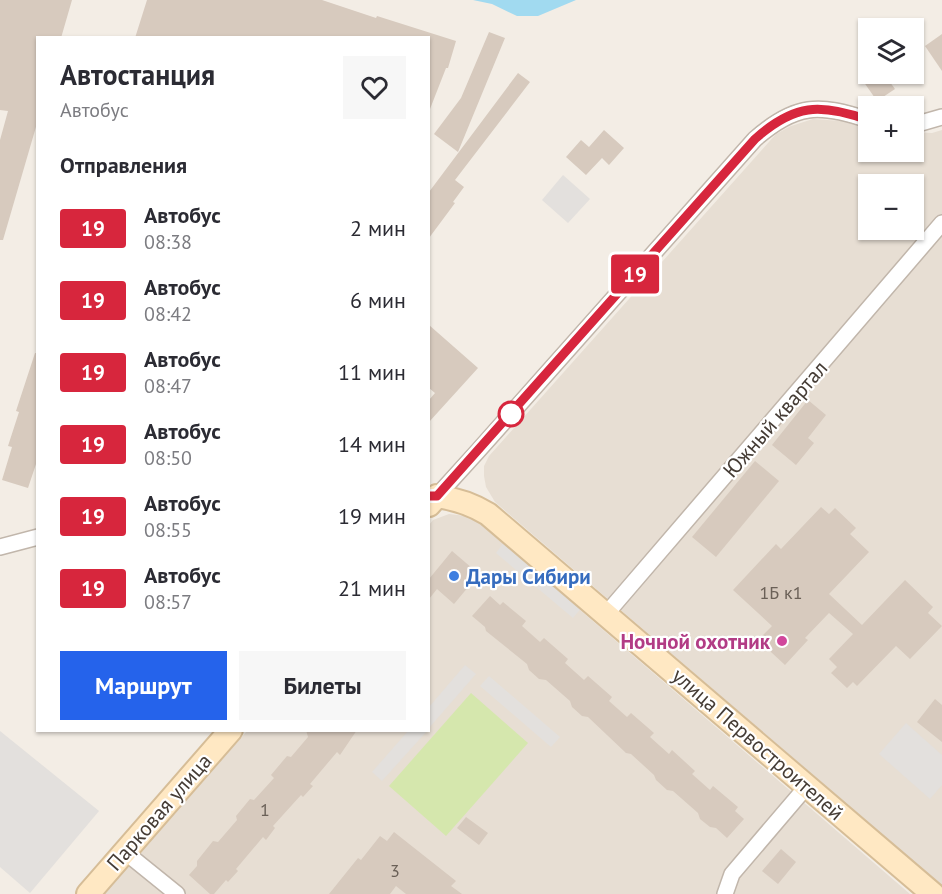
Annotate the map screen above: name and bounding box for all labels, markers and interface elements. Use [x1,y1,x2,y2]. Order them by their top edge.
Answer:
map controls [858,18,924,240]
button: layers [858,18,924,84]
text: Автостанция [60,56,215,93]
button: heart [343,56,406,119]
button: + [858,96,924,162]
text: Автобус [60,97,129,123]
text: Отправления [60,151,187,179]
button: − [858,174,924,240]
text: Автобус [144,201,221,229]
text: 2 мин [350,214,406,242]
text: 19 [81,215,105,242]
text: 08:38 [144,229,192,255]
line badge: 19 [608,254,662,294]
text: 19 [623,261,647,288]
text: Автобус [144,273,221,301]
text: 6 мин [350,286,406,314]
text: 19 [81,287,105,314]
text: 08:42 [144,301,192,327]
text: Автобус [144,345,221,373]
street label: Южный квартал [717,355,833,483]
text: 11 мин [338,358,406,386]
text: 19 [81,359,105,386]
text: 08:47 [144,373,192,399]
unlabelled marker [498,401,524,427]
text: Автобус [144,417,221,445]
text: 14 мин [338,430,406,458]
text: 19 [81,431,105,458]
text: 08:50 [144,445,192,471]
text: Автобус [144,489,221,517]
text: 19 мин [338,502,406,530]
text: 19 [81,503,105,530]
text: 08:55 [144,517,192,543]
text: Автобус [144,561,221,589]
place label: Дары Сибири [466,563,591,590]
marker: Дары Сибири [447,569,461,583]
text: 21 мин [338,574,406,602]
text: 19 [81,575,105,602]
house number: 1Б к1 [760,581,802,604]
text: 08:57 [144,589,192,615]
place label: Ночной охотник [620,628,771,655]
marker: Ночной охотник [775,634,789,648]
button: Маршрут [60,651,227,720]
button: Билеты [239,651,406,720]
street label: улица Первостроителей [666,662,850,826]
street label: Парковая улица [101,748,217,876]
house number: 1 [260,798,270,821]
house number: 3 [390,859,400,882]

